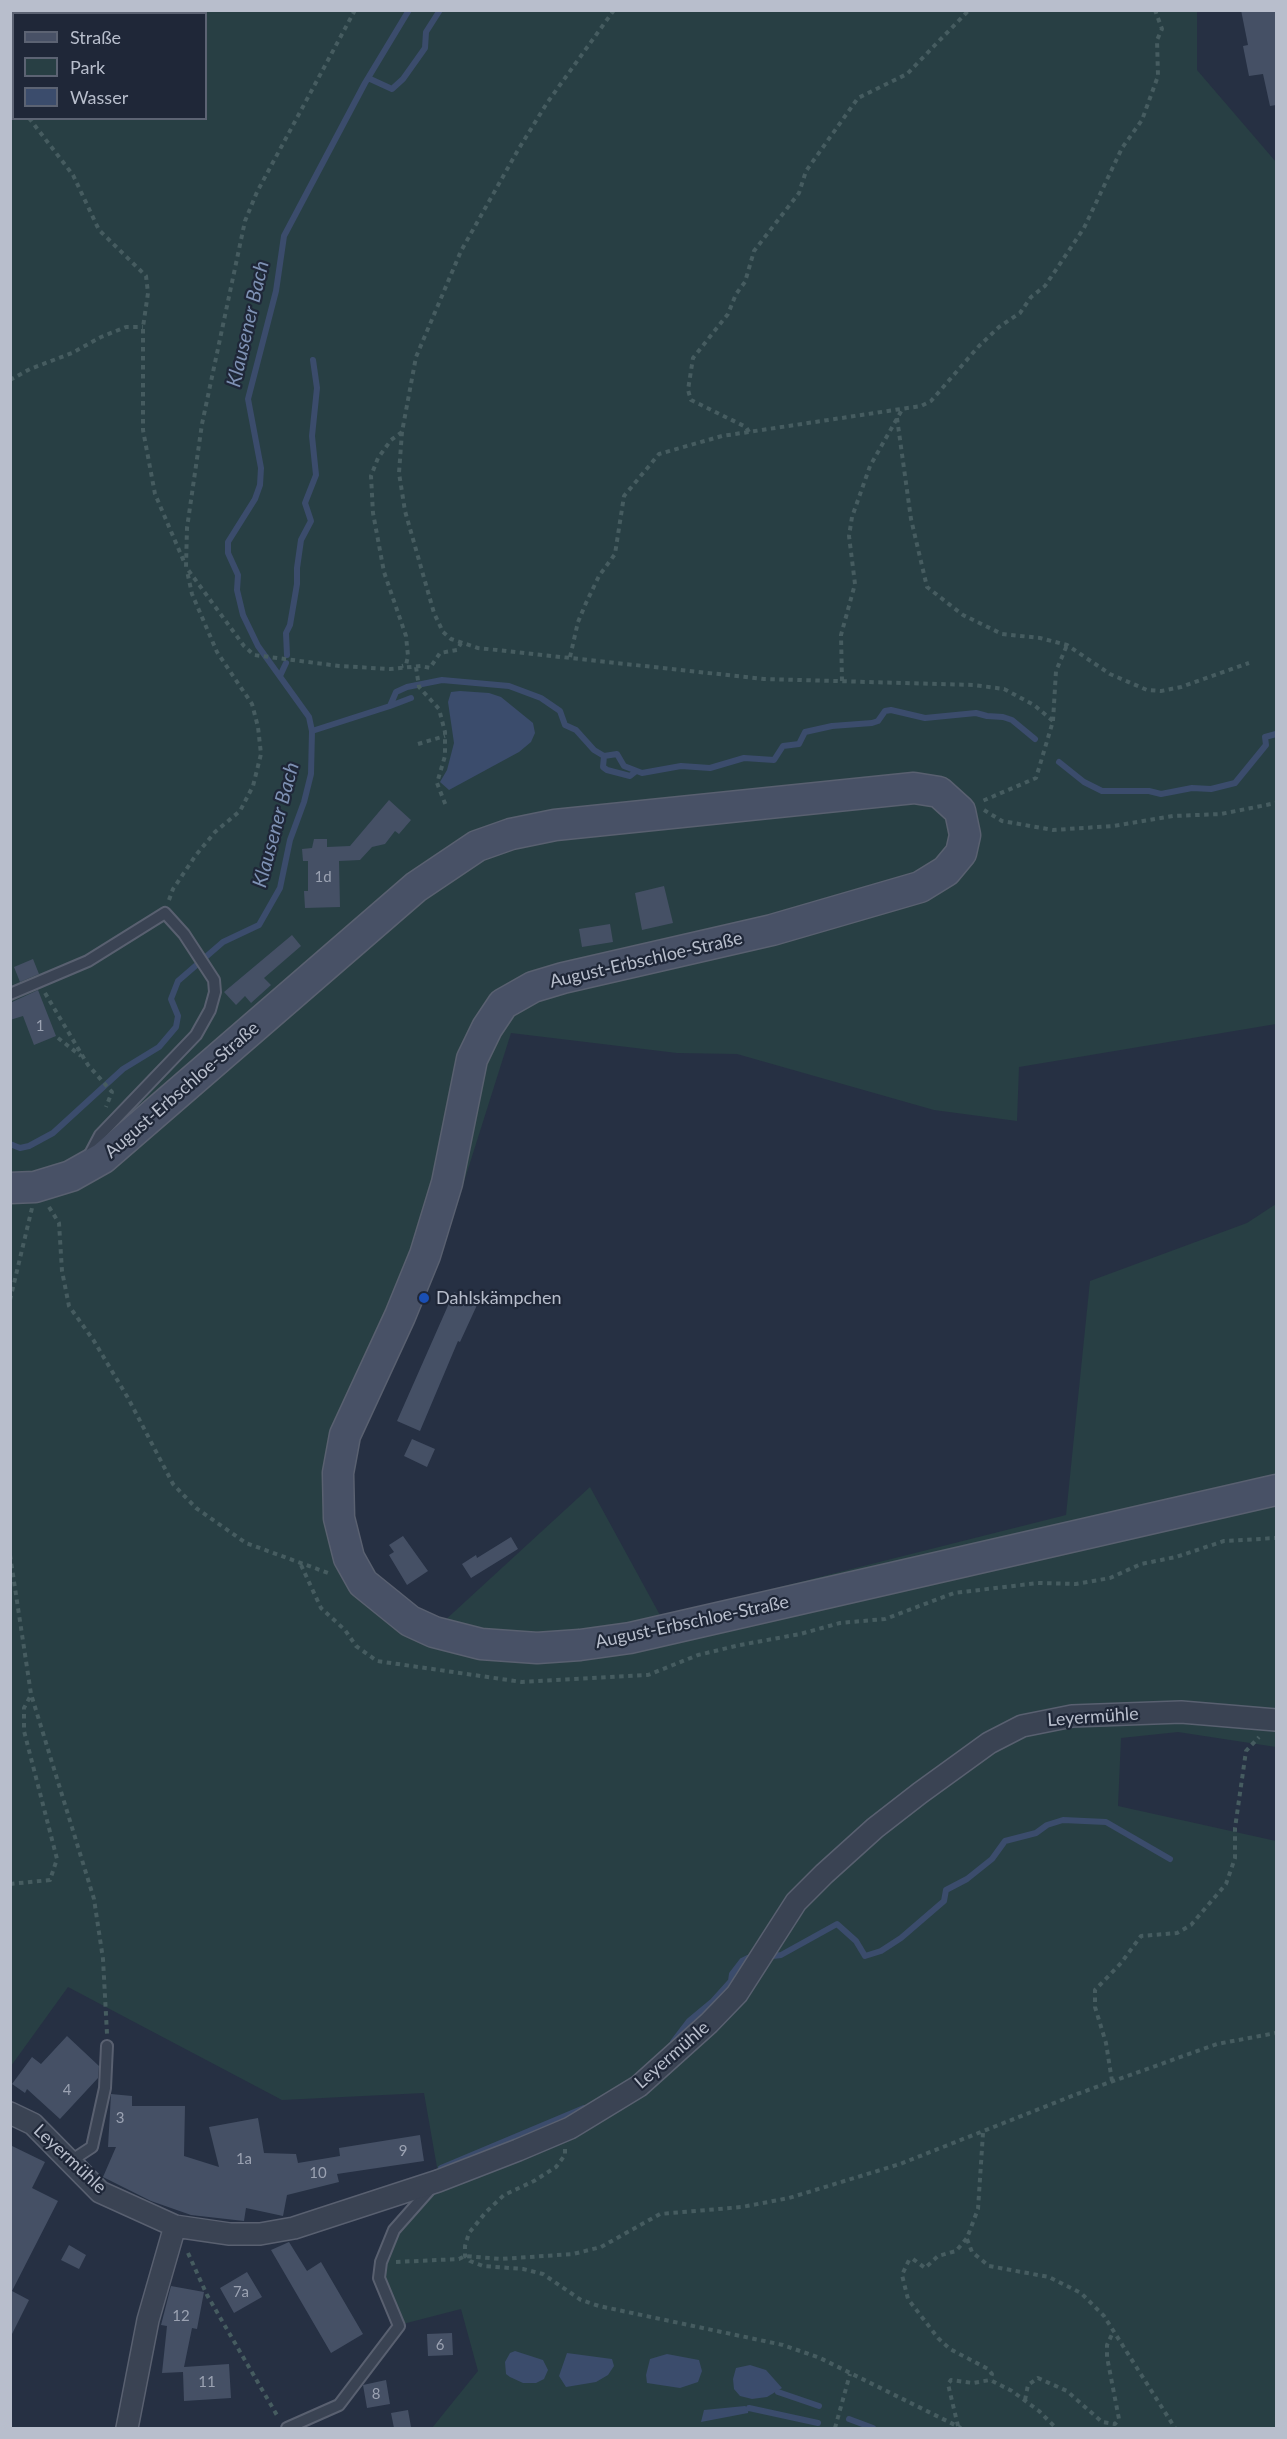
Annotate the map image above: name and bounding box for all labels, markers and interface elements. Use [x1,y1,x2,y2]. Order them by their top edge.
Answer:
legend [12,12,207,120]
text: Straße [70,26,121,48]
text: Park [70,56,105,78]
text: Wasser [70,86,128,108]
water label: Klausener Bach [222,259,274,389]
water label: Klausener Bach [248,760,304,890]
house number: 1d [314,868,332,886]
street label: August-Erbschloe-Straße [547,927,745,993]
house number: 1 [36,1017,44,1035]
street label: August-Erbschloe-Straße [100,1017,264,1163]
place label: Dahlskämpchen [436,1287,562,1309]
marker: Dahlskämpchen [417,1291,431,1305]
street label: August-Erbschloe-Straße [593,1591,791,1653]
street label: Leyermühle [1047,1703,1139,1731]
street label: Leyermühle [630,2017,714,2093]
house number: 4 [63,2081,71,2099]
house number: 3 [116,2109,124,2127]
street label: Leyermühle [29,2120,111,2198]
house number: 9 [399,2142,407,2160]
house number: 1a [236,2150,252,2168]
house number: 10 [309,2164,327,2182]
house number: 7a [233,2283,249,2301]
house number: 12 [172,2307,190,2325]
house number: 6 [436,2336,444,2354]
house number: 11 [198,2373,216,2391]
house number: 8 [372,2385,380,2403]

